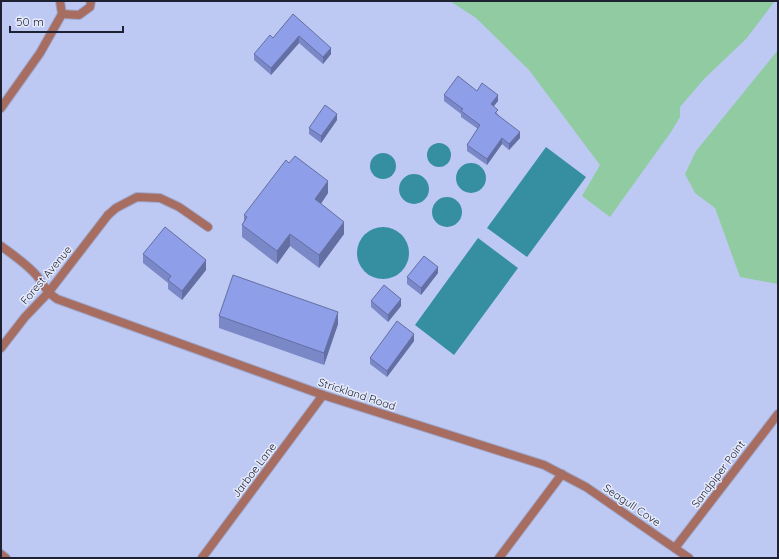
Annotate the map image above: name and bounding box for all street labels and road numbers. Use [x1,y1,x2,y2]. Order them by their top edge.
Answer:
street label: Forest Avenue [17,243,75,307]
street label: Strickland Road [317,375,397,413]
street label: Sandpiper Point [688,437,748,510]
street label: Jarboe Lane [229,440,279,500]
street label: Seagull Cove [601,481,663,529]

